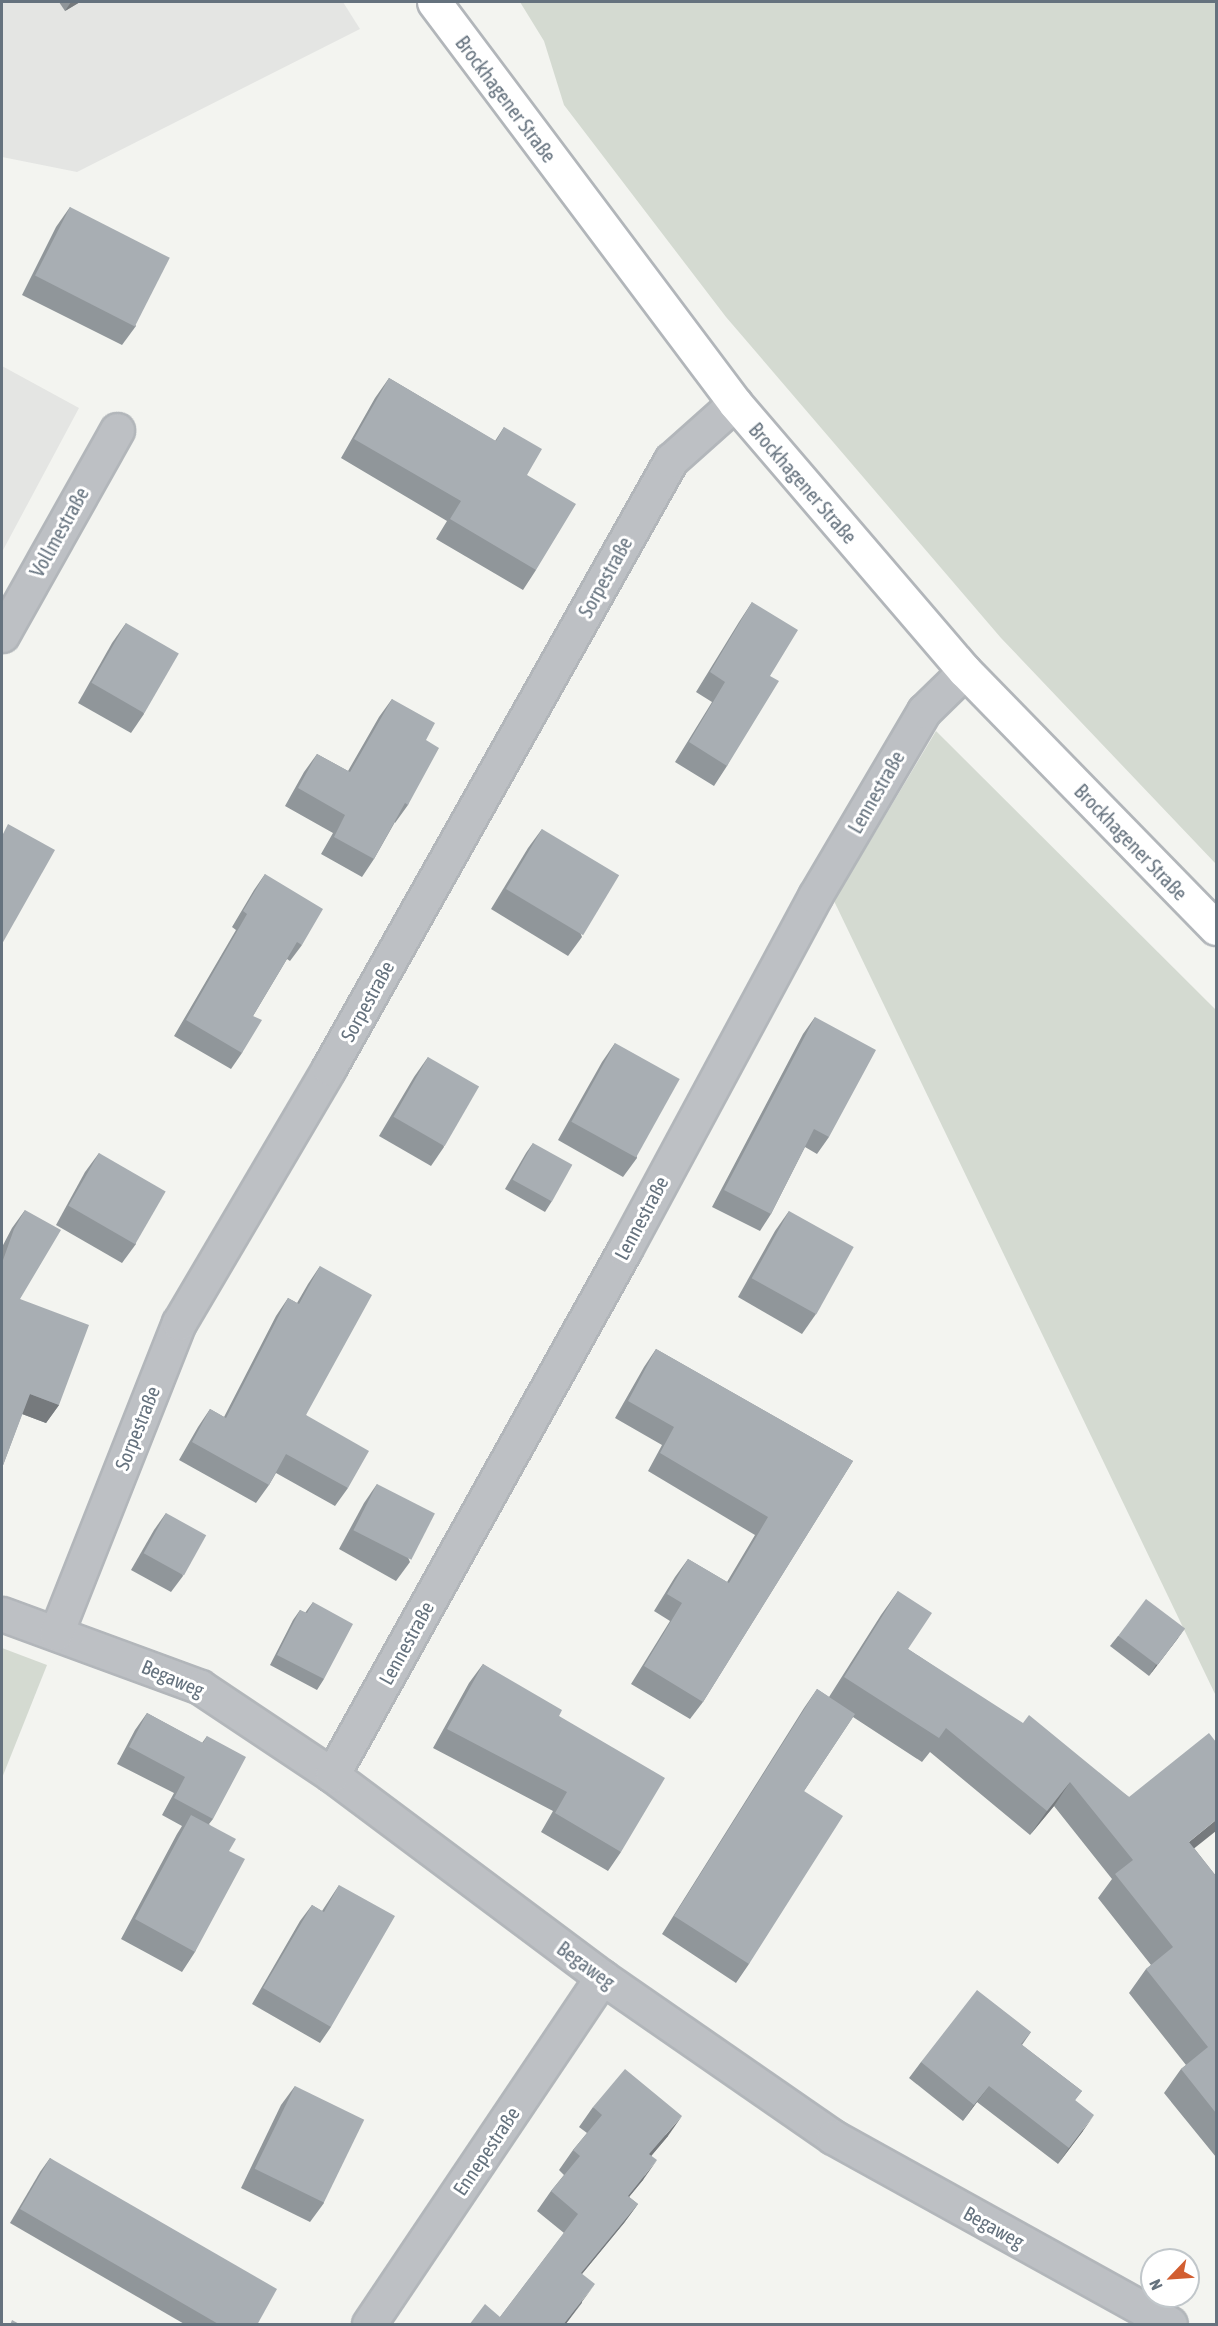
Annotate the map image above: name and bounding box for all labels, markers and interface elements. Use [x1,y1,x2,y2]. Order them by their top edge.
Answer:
street label: Brockhagener Straße [451,31,561,167]
street label: Brockhagener Straße [744,418,862,548]
street label: Vollmestraße [25,483,93,581]
street label: Sorpestraße [573,533,637,621]
street label: Lennestraße [843,746,909,838]
street label: Brockhagener Straße [1070,779,1192,905]
street label: Sorpestraße [335,957,399,1045]
street label: Lennestraße [609,1172,673,1264]
street label: Sorpestraße [109,1383,165,1473]
street label: Lennestraße [373,1597,439,1689]
street label: Begaweg [138,1654,208,1702]
street label: Begaweg [552,1936,620,1994]
street label: Ennepestraße [448,2102,524,2200]
street label: Begaweg [960,2201,1028,2253]
north arrow [1140,2248,1200,2308]
text: N [1145,2277,1166,2293]

